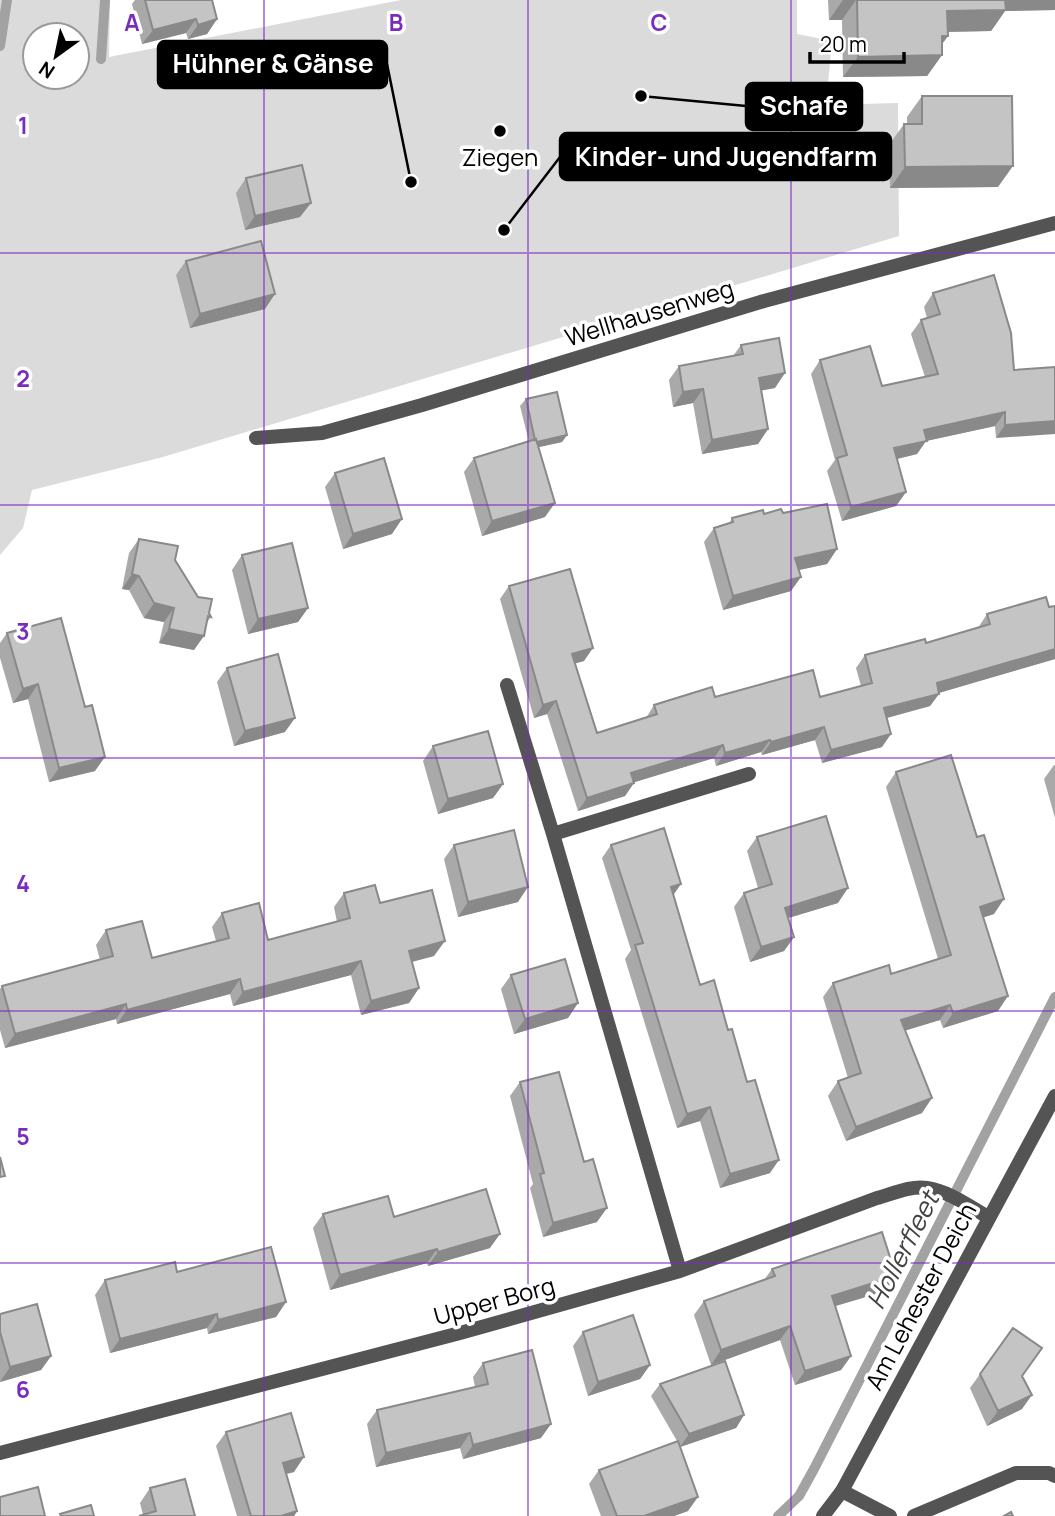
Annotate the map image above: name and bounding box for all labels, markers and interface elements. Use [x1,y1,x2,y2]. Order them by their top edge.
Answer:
text: A [124,6,140,38]
text: B [389,6,403,38]
text: C [651,6,668,38]
north arrow [21,21,91,91]
scale bar [810,21,904,65]
text: 20 m [820,30,867,58]
callout: Hühner & Gänse [158,41,387,88]
text: Hühner & Gänse [172,45,374,81]
text: N [34,56,60,85]
callout: Schafe [746,83,862,130]
text: Schafe [760,87,848,123]
text: 1 [18,109,28,141]
marker: Ziegen [492,123,508,139]
callout: Kinder- und Jugendfarm [560,133,891,180]
text: Kinder- und Jugendfarm [575,138,877,174]
place label: Ziegen [462,140,538,173]
street label: Wellhausenweg [561,271,737,353]
text: 2 [16,362,30,394]
text: 3 [16,615,30,647]
text: 4 [16,867,30,899]
text: 5 [16,1120,30,1152]
water label: Hollerfleet [857,1183,948,1315]
street label: Am Lehester Deich [857,1197,983,1395]
street label: Upper Borg [430,1268,558,1332]
text: 6 [16,1373,30,1405]

